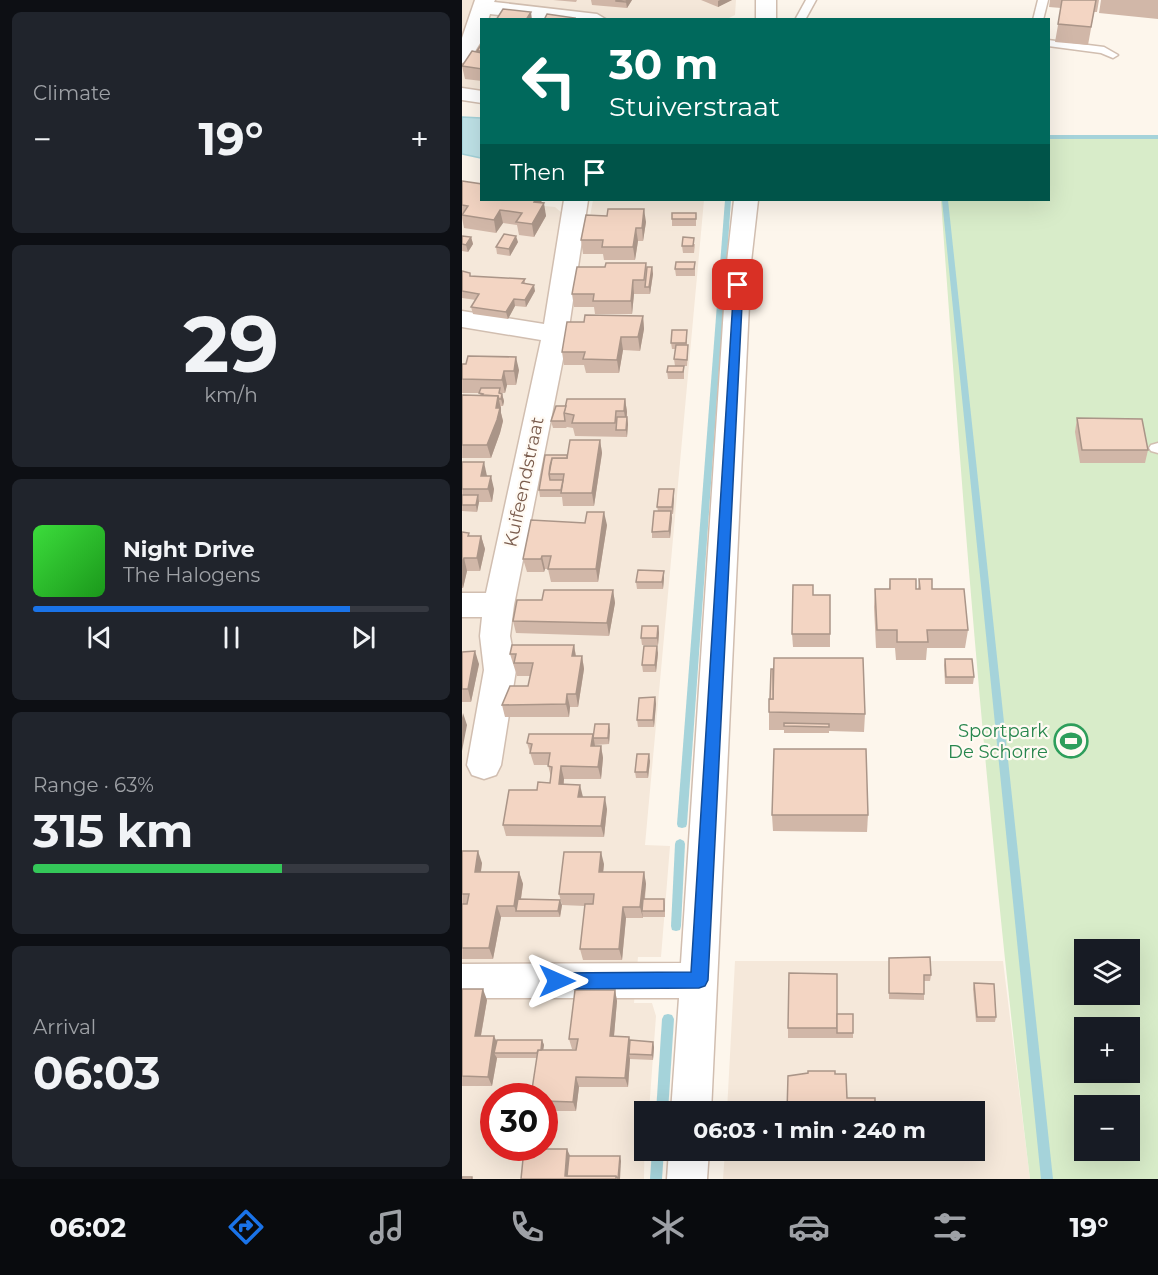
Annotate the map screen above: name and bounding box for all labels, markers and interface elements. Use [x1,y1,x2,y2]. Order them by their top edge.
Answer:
text: 30 m [609,38,718,90]
icon: left [510,42,588,120]
text: Climate [33,81,111,105]
text: Stuiverstraat [609,90,780,123]
text: 19° [198,111,264,166]
text: − [33,119,52,159]
text: + [410,119,429,159]
icon: arrive [578,156,611,189]
text: Then [510,159,566,186]
pin [712,259,763,310]
icon: arrive [721,268,754,301]
text: 29 [183,296,279,392]
text: km/h [204,383,258,407]
street label: Kuifeendstraat [499,415,549,549]
text: Night Drive [123,536,255,563]
text: The Halogens [123,563,260,587]
icon: previous [83,621,116,654]
icon: pause [215,621,248,654]
icon: next [347,621,380,654]
place label: Sportpark De Schorre [948,720,1048,763]
sports icon: Sportpark De Schorre [1053,723,1089,759]
text: Range · 63% [33,773,154,797]
text: 315 km [33,803,193,858]
map controls [1074,939,1140,1161]
button: layers [1074,939,1140,1005]
position arrow [525,949,589,1013]
text: Arrival [33,1015,96,1039]
button: + [1074,1017,1140,1083]
text: 06:03 [33,1045,161,1100]
speed limit sign: 30 [480,1083,558,1161]
button: − [1074,1095,1140,1161]
text: 06:03 · 1 min · 240 m [693,1117,926,1144]
icon: directions [225,1206,267,1248]
icon: music [366,1206,408,1248]
icon: phone [506,1206,548,1248]
icon: climate [647,1206,689,1248]
icon: car [788,1206,830,1248]
icon: filters [929,1206,971,1248]
text: 06:02 [49,1211,126,1244]
text: 19° [1070,1211,1109,1244]

